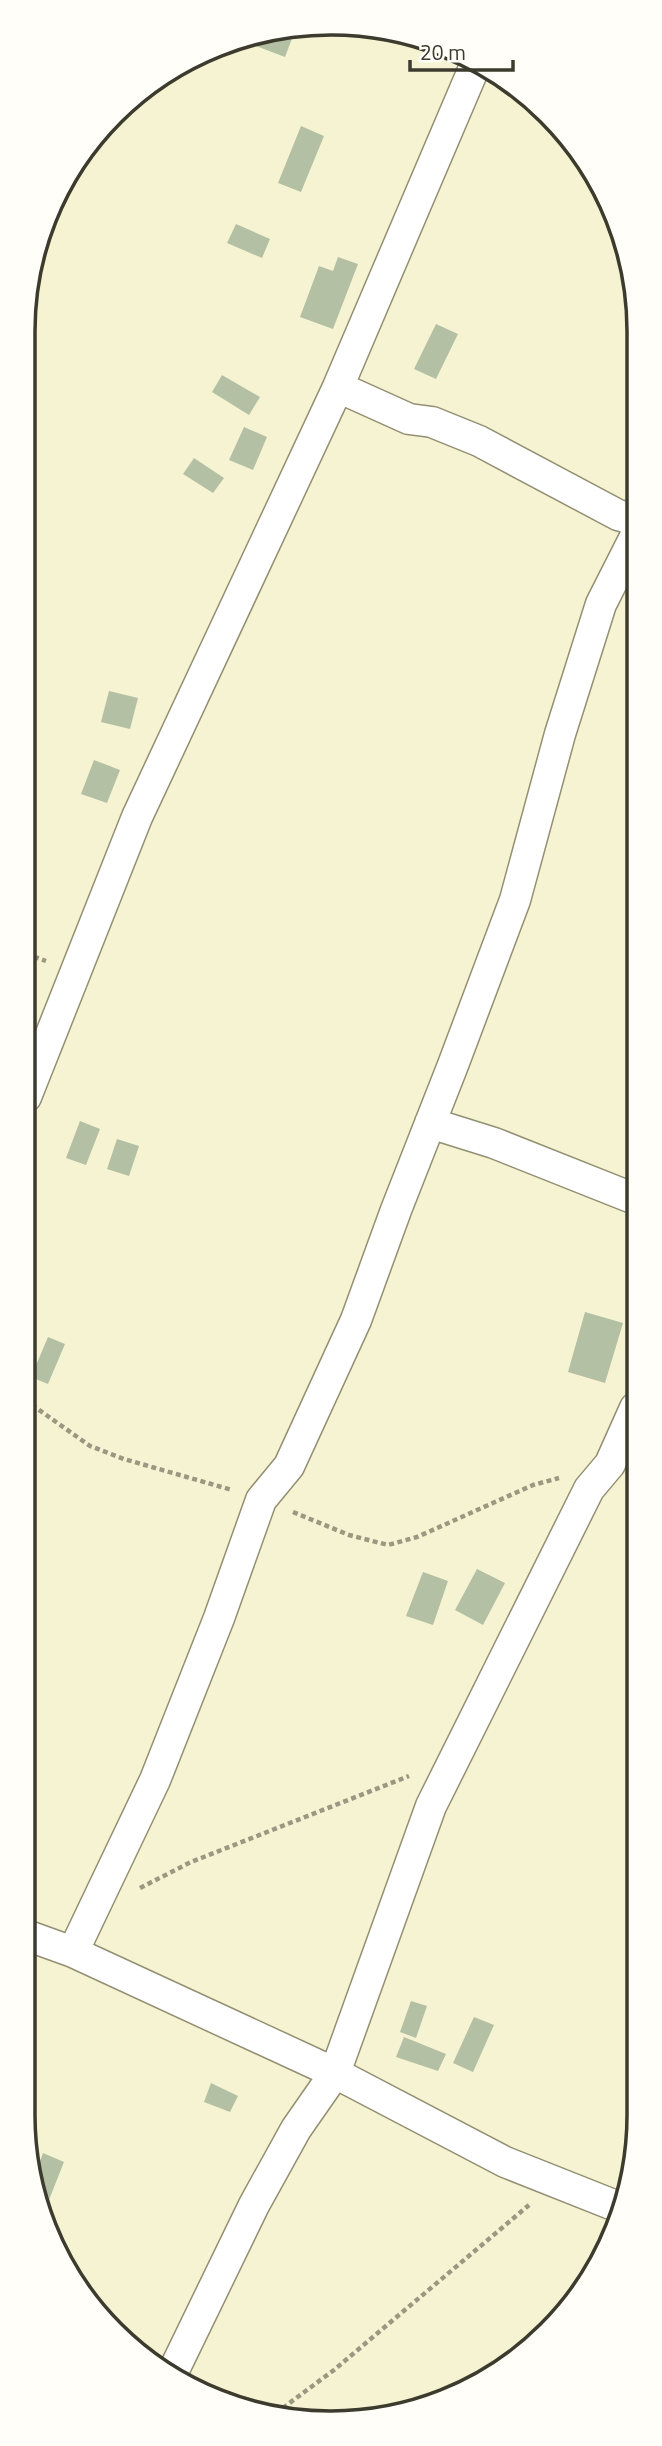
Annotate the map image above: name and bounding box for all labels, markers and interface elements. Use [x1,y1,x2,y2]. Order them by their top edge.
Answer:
scale bar [410,28,513,72]
text: 20 m [420,36,466,68]

